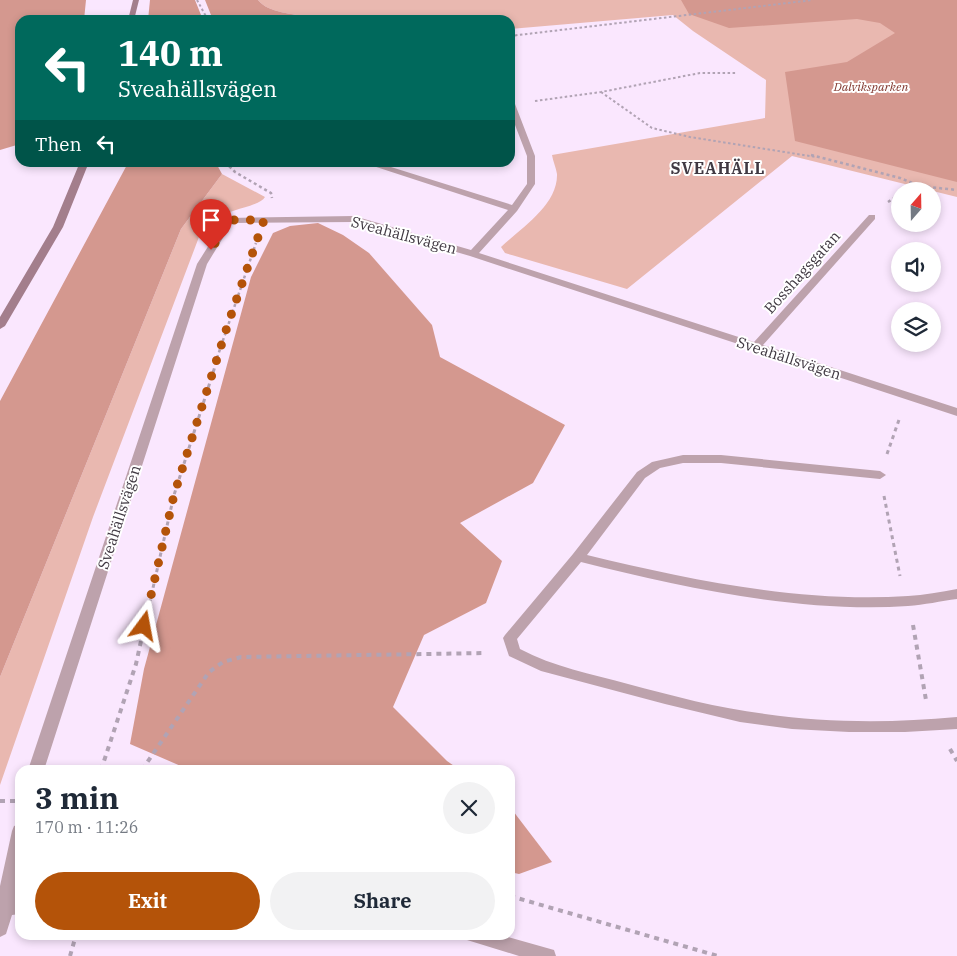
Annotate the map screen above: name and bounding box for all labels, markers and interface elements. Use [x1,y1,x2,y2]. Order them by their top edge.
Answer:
text: 140 m [118,30,223,76]
icon: left [35,35,100,100]
text: Sveahällsvägen [118,74,277,103]
park label: Dalviksparken [833,79,908,94]
icon: left [92,130,120,158]
text: Then [35,132,82,156]
district label: SVEAHÄLL [671,158,765,178]
north arrow [891,182,941,232]
map controls [891,182,941,352]
pin [190,199,232,250]
icon: arrive [197,206,225,234]
street label: Sveahällsvägen [349,212,459,258]
street label: Bosshagsgatan [760,226,844,317]
button: sound [891,242,941,292]
button: layers [891,302,941,352]
street label: Sveahällsvägen [734,332,844,384]
street label: Sveahällsvägen [93,462,145,572]
position arrow [117,599,169,651]
text: 3 min [35,778,119,817]
button: close [443,782,495,834]
text: 170 m · 11:26 [35,817,138,837]
button: Exit [35,872,260,930]
button: Share [270,872,495,930]

